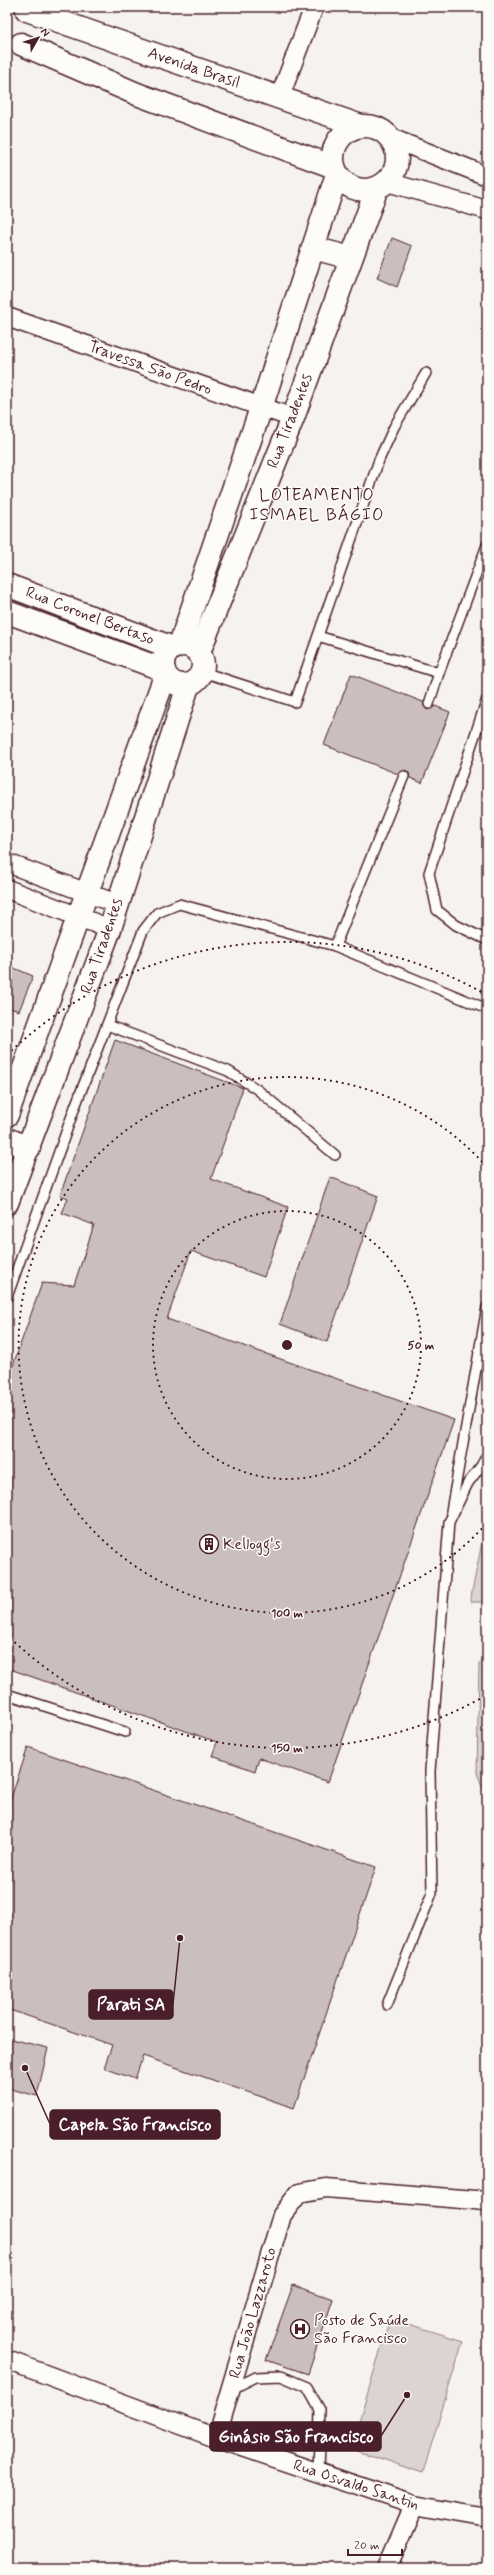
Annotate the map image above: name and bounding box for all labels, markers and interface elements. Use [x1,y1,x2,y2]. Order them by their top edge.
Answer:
north arrow [18,18,58,58]
text: N [37,25,53,40]
street label: Avenida Brasil [145,42,243,94]
street label: Travessa São Pedro [85,336,215,400]
street label: Rua Tiradentes [262,371,318,471]
district label: LOTEAMENTO ISMAEL BÁGIO [250,484,384,526]
street label: Rua Coronel Bertaso [23,582,157,650]
street label: Rua Tiradentes [76,895,128,997]
centre of rings [280,1338,294,1352]
text: 50 m [408,1338,435,1354]
building icon: Kellogg's [198,1533,220,1555]
place label: Kellogg's [223,1534,281,1556]
text: 100 m [271,1606,304,1622]
text: 150 m [271,1741,303,1757]
callout: Parati SA [89,1990,173,2019]
text: Parati SA [97,1994,165,2016]
callout: Capela São Francisco [50,2110,220,2139]
text: Capela São Francisco [58,2114,212,2136]
street label: Rua João Lazzaroto [224,2245,282,2381]
place label: Posto de Saúde São Francisco [314,2310,409,2349]
hospital icon: Posto de Saúde São Francisco [289,2318,311,2340]
callout: Ginásio São Francisco [210,2422,381,2451]
text: Ginásio São Francisco [218,2426,374,2448]
street label: Rua Osvaldo Santin [290,2455,422,2515]
scale bar [348,2531,402,2557]
text: 20 m [354,2538,380,2554]

